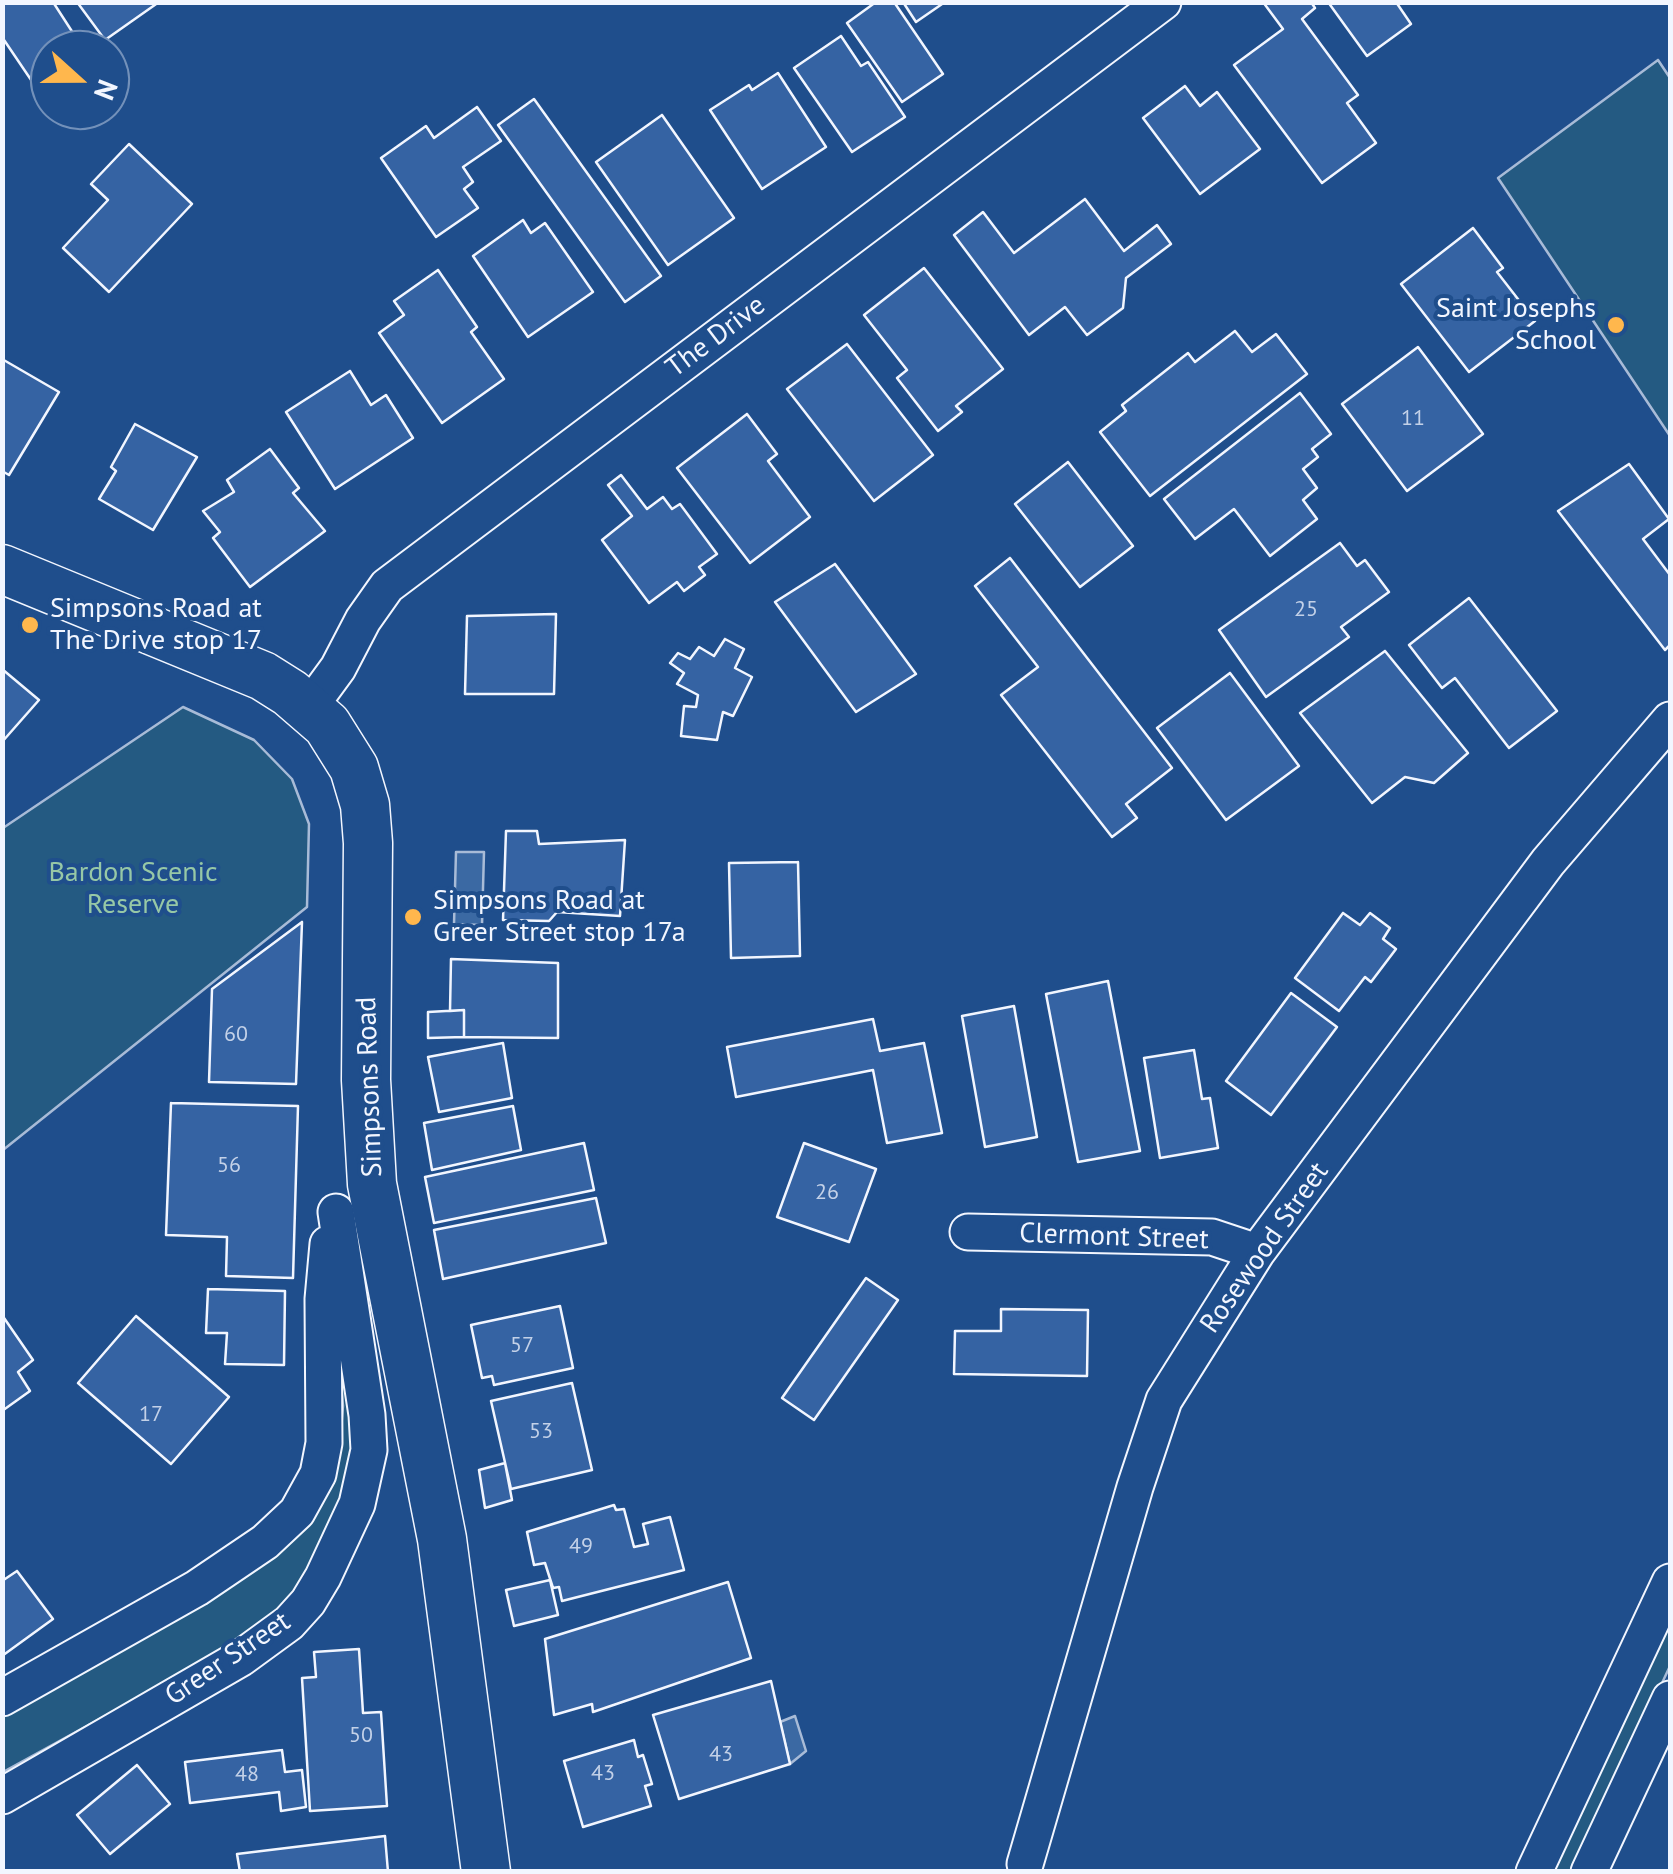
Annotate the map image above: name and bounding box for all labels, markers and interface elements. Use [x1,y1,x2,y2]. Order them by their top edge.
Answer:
north arrow [30,30,130,130]
text: N [86,75,127,105]
street label: The Drive [660,289,772,385]
place label: Saint Josephs School [1436,292,1596,358]
marker: Saint Josephs School [1605,314,1627,336]
house number: 11 [1401,406,1425,432]
place label: Simpsons Road at The Drive stop 17 [50,592,262,658]
house number: 25 [1294,597,1318,623]
marker: Simpsons Road at The Drive stop 17 [19,614,41,636]
park label: Bardon Scenic Reserve [48,856,218,922]
place label: Simpsons Road at Greer Street stop 17a [433,884,686,950]
marker: Simpsons Road at Greer Street stop 17a [402,906,424,928]
street label: Simpsons Road [350,996,390,1178]
house number: 60 [224,1022,248,1048]
house number: 56 [217,1153,241,1179]
street label: Rosewood Street [1194,1156,1336,1340]
house number: 26 [815,1180,839,1206]
street label: Clermont Street [1019,1217,1209,1257]
house number: 57 [510,1333,534,1359]
house number: 17 [139,1402,163,1428]
house number: 53 [529,1419,553,1445]
house number: 49 [569,1534,593,1560]
street label: Greer Street [159,1605,297,1713]
house number: 50 [349,1723,373,1749]
house number: 43 [709,1742,733,1768]
house number: 43 [591,1761,615,1787]
house number: 48 [235,1762,259,1788]

